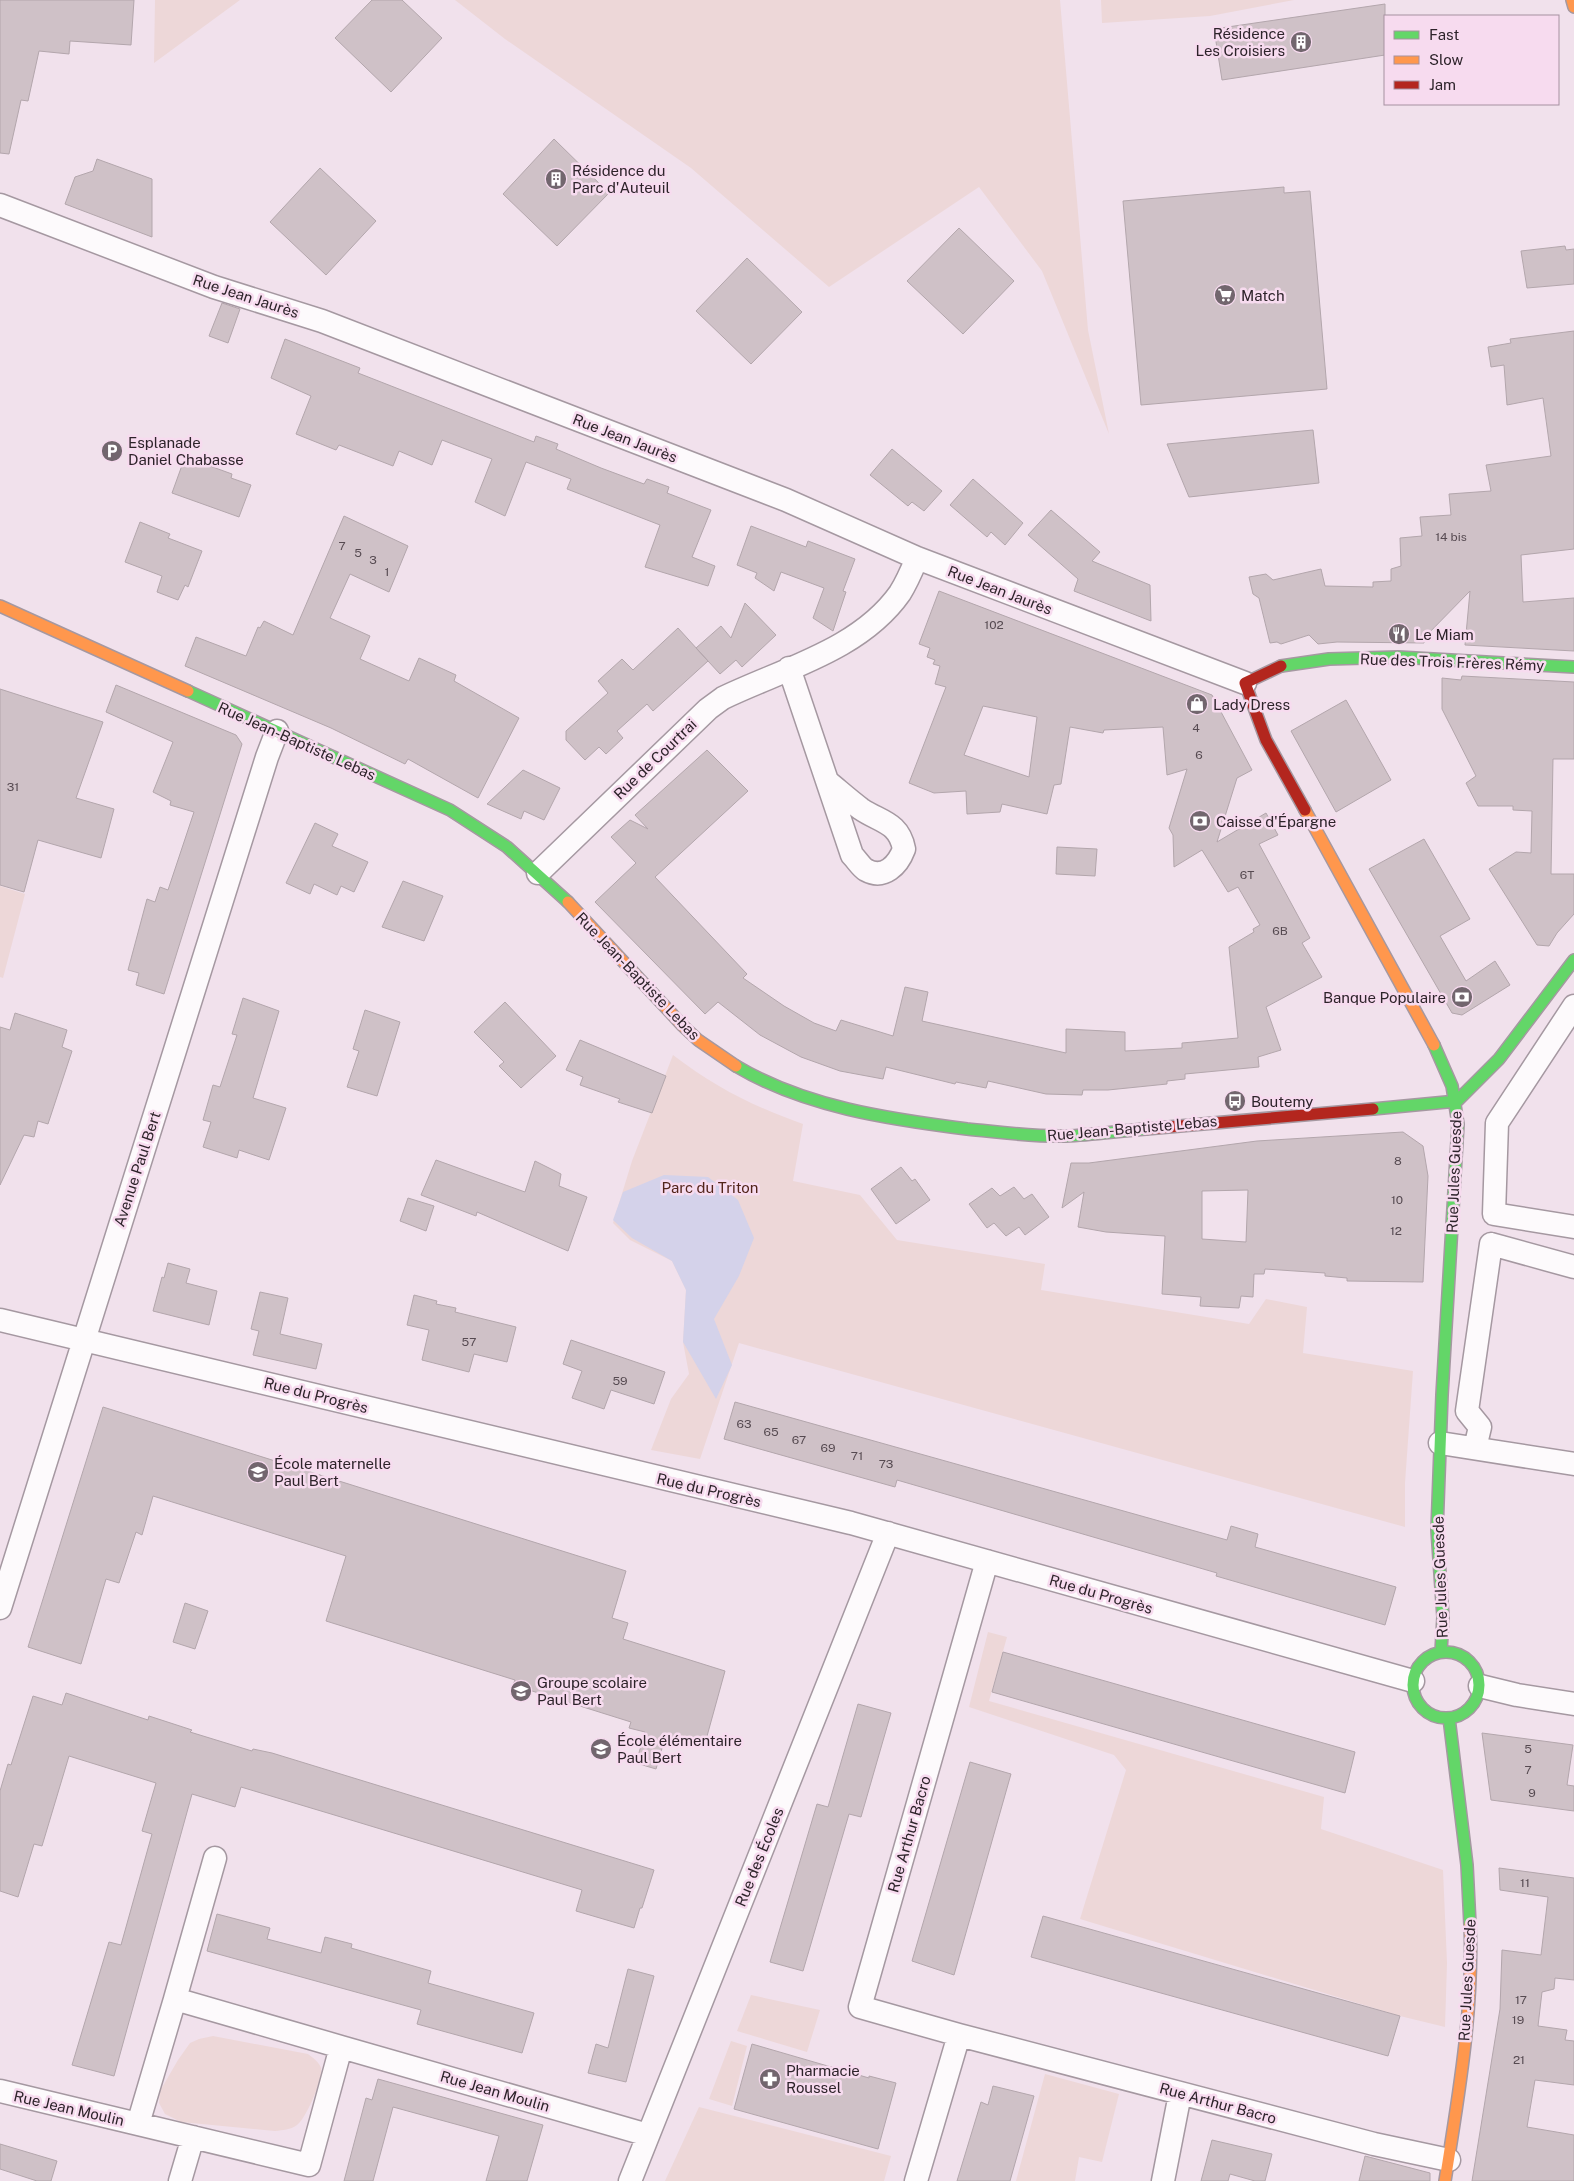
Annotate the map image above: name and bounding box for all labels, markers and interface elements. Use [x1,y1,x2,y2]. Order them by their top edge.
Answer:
legend [1384,15,1559,105]
place label: Résidence Les Croisiers [1196,25,1285,59]
text: Fast [1429,26,1459,43]
building icon: Résidence Les Croisiers [1289,30,1313,54]
text: Slow [1429,51,1464,68]
text: Jam [1429,76,1456,93]
place label: Résidence du Parc d'Auteuil [572,162,670,196]
building icon: Résidence du Parc d'Auteuil [544,167,568,191]
street label: Rue Jean Jaurès [191,271,301,321]
supermarket icon: Match [1213,283,1237,307]
place label: Match [1241,287,1285,304]
street label: Rue Jean Jaurès [570,410,680,466]
place label: Esplanade Daniel Chabasse [128,434,244,468]
parking icon: Esplanade Daniel Chabasse [100,439,124,463]
house number: 14 bis [1435,530,1467,544]
house number: 7 [338,539,346,553]
house number: 5 [354,546,362,560]
house number: 3 [369,553,377,567]
street label: Rue Jean Jaurès [945,562,1055,618]
house number: 1 [385,565,389,579]
house number: 102 [984,618,1004,632]
restaurant icon: Le Miam [1387,622,1411,646]
place label: Le Miam [1415,626,1474,643]
street label: Rue des Trois Frères Rémy [1360,650,1544,674]
shop icon: Lady Dress [1185,692,1209,716]
place label: Lady Dress [1213,696,1290,713]
street label: Rue Jean-Baptiste Lebas [216,699,378,783]
street label: Rue de Courtrai [610,715,700,803]
house number: 4 [1192,721,1200,735]
house number: 6 [1195,748,1203,762]
house number: 31 [7,780,19,794]
bank icon: Caisse d'Épargne [1188,809,1212,833]
place label: Caisse d'Épargne [1216,813,1336,830]
house number: 6T [1240,868,1254,882]
street label: Rue Jean-Baptiste Lebas [573,909,703,1043]
house number: 6B [1272,924,1288,938]
bank icon: Banque Populaire [1450,985,1474,1009]
place label: Banque Populaire [1323,989,1446,1006]
bus stop icon: Boutemy [1223,1089,1247,1113]
place label: Boutemy [1251,1093,1313,1110]
street label: Avenue Paul Bert [110,1109,164,1229]
street label: Rue Jules Guesde [1443,1111,1465,1233]
street label: Rue Jean-Baptiste Lebas [1046,1112,1218,1144]
house number: 8 [1394,1154,1402,1168]
park label: Parc du Triton [661,1179,759,1196]
house number: 10 [1391,1193,1403,1207]
house number: 12 [1390,1224,1402,1238]
house number: 57 [462,1335,476,1349]
street label: Rue du Progrès [262,1374,370,1416]
house number: 59 [612,1374,628,1388]
house number: 63 [737,1417,751,1431]
house number: 65 [763,1425,779,1439]
house number: 67 [792,1433,806,1447]
house number: 69 [821,1441,835,1455]
house number: 71 [851,1449,863,1463]
place label: École maternelle Paul Bert [274,1455,391,1489]
house number: 73 [879,1457,893,1471]
school or university icon: École maternelle Paul Bert [246,1460,270,1484]
street label: Rue du Progrès [655,1470,763,1510]
street label: Rue Jules Guesde [1429,1516,1451,1638]
street label: Rue du Progrès [1047,1571,1155,1617]
place label: Groupe scolaire Paul Bert [537,1674,647,1708]
school or university icon: Groupe scolaire Paul Bert [509,1679,533,1703]
place label: École élémentaire Paul Bert [617,1732,742,1766]
school or university icon: École élémentaire Paul Bert [589,1737,613,1761]
house number: 5 [1524,1742,1532,1756]
house number: 7 [1524,1763,1532,1777]
street label: Rue Arthur Bacro [884,1774,934,1894]
house number: 9 [1528,1786,1536,1800]
street label: Rue des Écoles [731,1805,787,1909]
house number: 11 [1520,1876,1530,1890]
street label: Rue Jules Guesde [1455,1918,1479,2042]
house number: 17 [1515,1993,1527,2007]
house number: 19 [1512,2013,1524,2027]
house number: 21 [1513,2053,1525,2067]
place label: Pharmacie Roussel [786,2062,860,2096]
street label: Rue Jean Moulin [438,2067,552,2115]
pharmacy icon: Pharmacie Roussel [758,2067,782,2091]
street label: Rue Arthur Bacro [1158,2079,1278,2127]
street label: Rue Jean Moulin [12,2087,126,2129]

